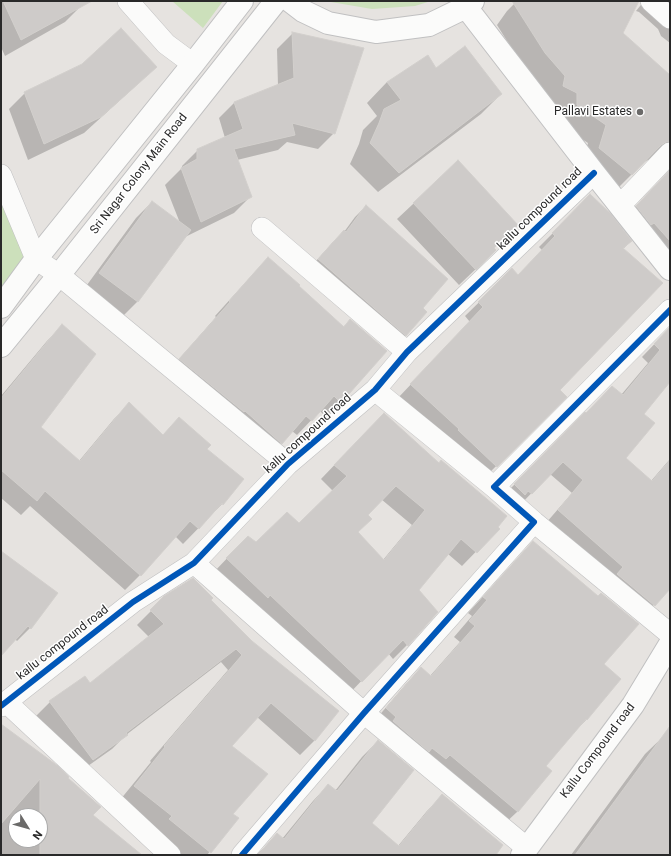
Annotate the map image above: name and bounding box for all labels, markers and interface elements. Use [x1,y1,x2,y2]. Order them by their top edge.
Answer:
place label: Pallavi Estates [554,105,632,119]
marker: Pallavi Estates [635,107,645,117]
street label: Sri Nagar Colony Main Road [87,111,191,237]
street label: kallu compound road [495,165,585,253]
street label: kallu compound road [261,391,355,477]
street label: kallu compound road [14,603,112,683]
street label: Kallu Compound road [558,701,638,801]
north arrow [8,808,48,848]
text: N [30,828,45,842]

